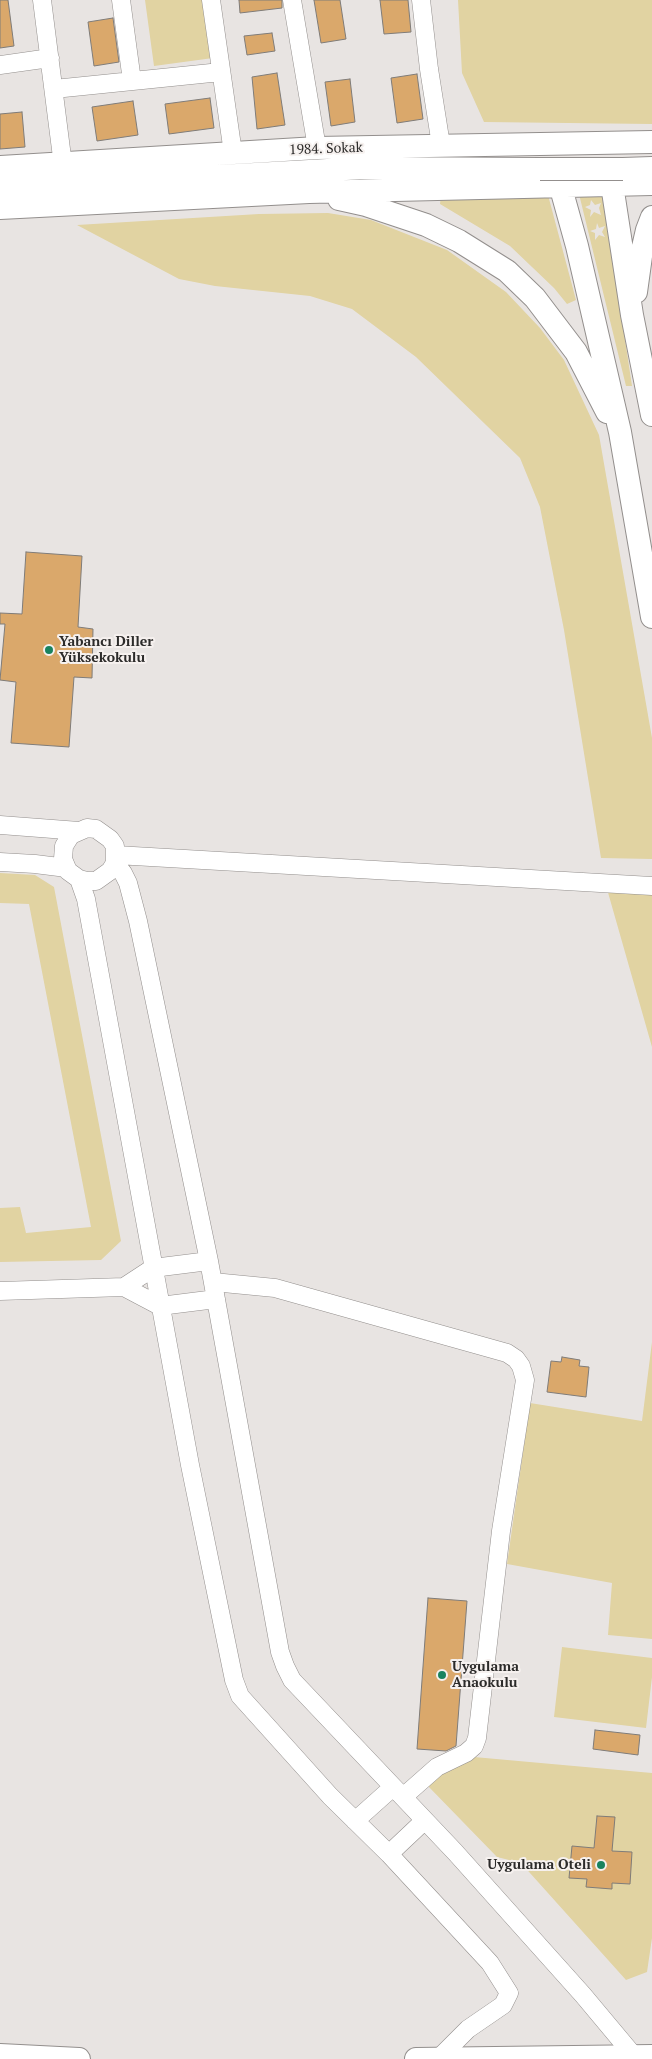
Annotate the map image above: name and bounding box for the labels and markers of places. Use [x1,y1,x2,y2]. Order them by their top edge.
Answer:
place label: Yabancı Diller Yüksekokulu [59,634,153,666]
marker: Yabancı Diller Yüksekokulu [43,644,55,656]
place label: Uygulama Anaokulu [452,1659,519,1691]
marker: Uygulama Anaokulu [436,1669,448,1681]
place label: Uygulama Oteli [487,1857,591,1873]
marker: Uygulama Oteli [595,1859,607,1871]

